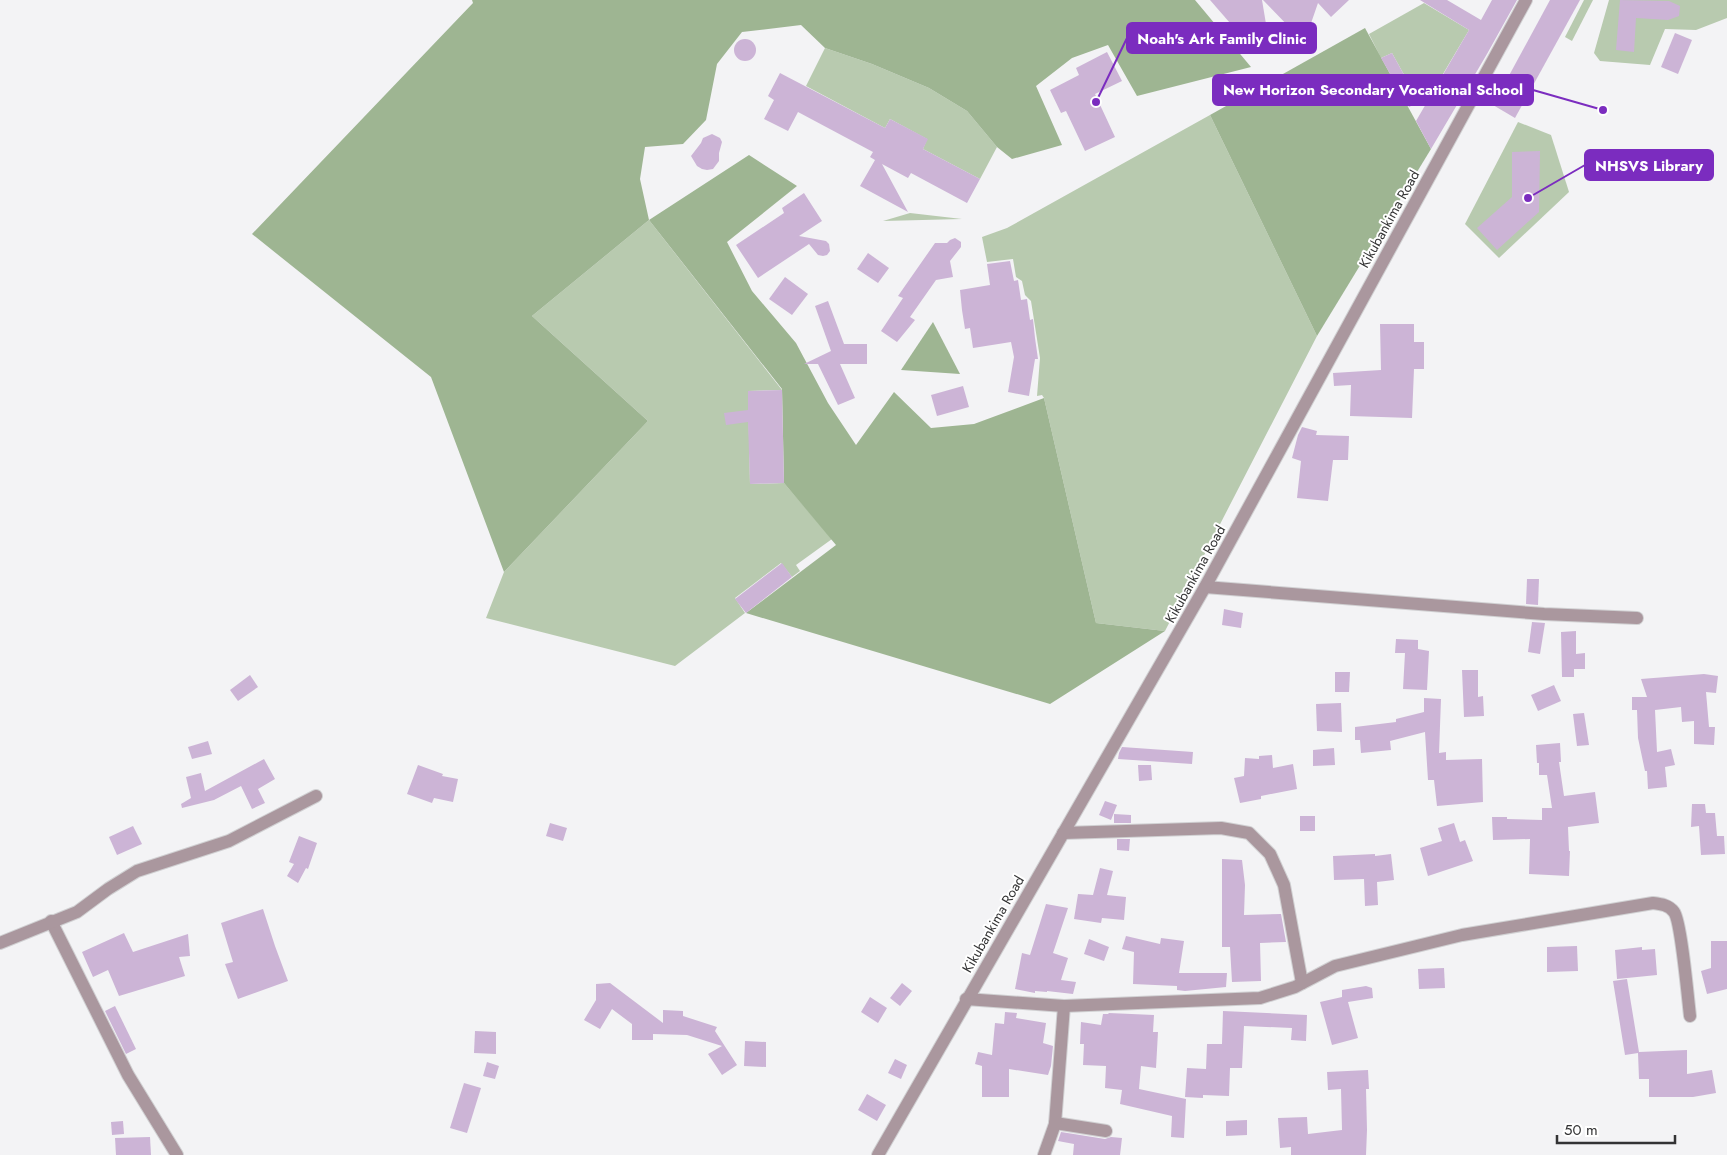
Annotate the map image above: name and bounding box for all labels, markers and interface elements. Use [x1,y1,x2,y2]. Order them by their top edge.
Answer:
callout: Noah's Ark Family Clinic [1127,23,1316,53]
text: Noah's Ark Family Clinic [1137,28,1307,50]
callout: New Horizon Secondary Vocational School [1213,75,1533,105]
text: New Horizon Secondary Vocational School [1223,79,1523,101]
callout: NHSVS Library [1585,150,1713,180]
text: NHSVS Library [1595,155,1703,177]
street label: Kikubankima Road [1354,167,1424,271]
street label: Kikubankima Road [1160,522,1230,626]
street label: Kikubankima Road [957,872,1029,976]
scale bar [1557,1112,1674,1144]
text: 50 m [1564,1119,1598,1141]

